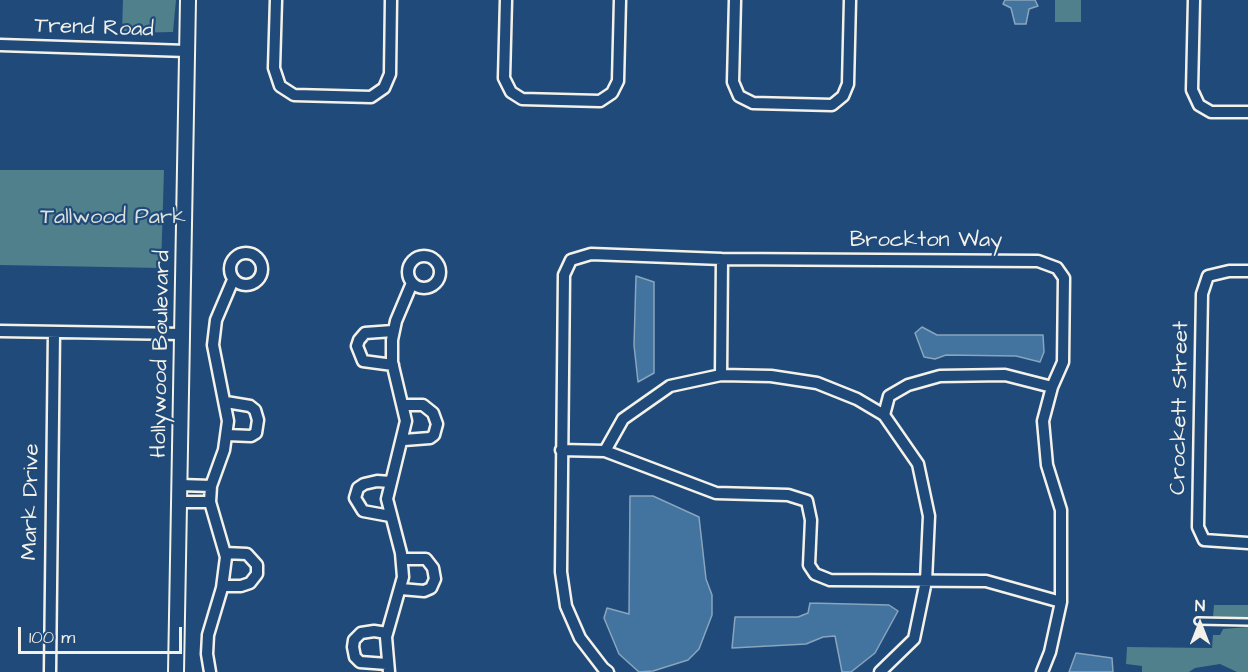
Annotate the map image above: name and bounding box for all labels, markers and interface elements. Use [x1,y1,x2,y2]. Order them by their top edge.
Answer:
street label: Trend Road [34,14,154,44]
park label: Tallwood Park [40,205,186,231]
street label: Brockton Way [850,228,1002,254]
street label: Hollywood Boulevard [147,250,177,458]
street label: Crockett Street [1166,321,1196,495]
street label: Mark Drive [18,443,46,561]
north arrow [1170,594,1230,654]
text: N [1195,595,1205,617]
scale bar [21,615,184,653]
text: 100 m [29,625,75,650]

